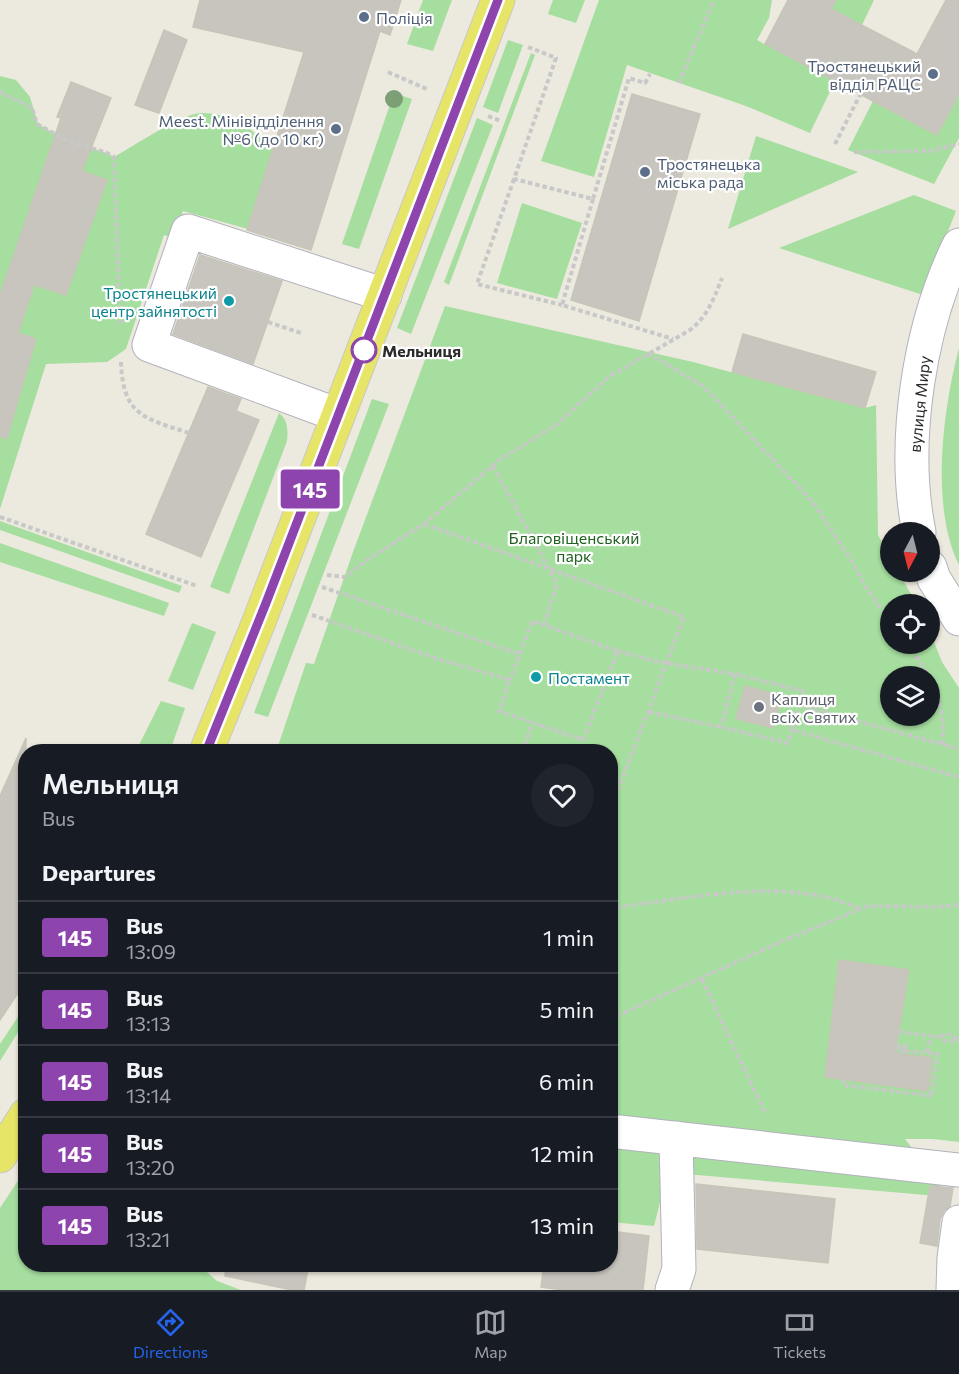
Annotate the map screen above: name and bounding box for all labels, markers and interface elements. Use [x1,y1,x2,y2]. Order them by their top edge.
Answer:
place label: Поліція [376,8,433,27]
marker: Поліція [357,10,371,24]
place label: Тростянецький відділ РАЦС [807,56,921,93]
marker: Тростянецький відділ РАЦС [926,67,940,81]
place label: Meest. Мінівідділення №6 (до 10 кг) [158,111,324,148]
marker: Meest. Мінівідділення №6 (до 10 кг) [329,122,343,136]
place label: Тростянецька міська рада [657,154,761,191]
marker: Тростянецька міська рада [638,165,652,179]
place label: Тростянецький центр зайнятості [91,283,217,320]
marker: Тростянецький центр зайнятості [222,294,236,308]
marker: Мельниця [351,337,377,363]
place label: Мельниця [382,341,461,360]
street label: вулиця Миру [904,355,934,453]
line badge: 145 [276,470,344,508]
text: 145 [293,477,327,502]
north arrow [880,522,940,582]
map controls [880,522,940,726]
park label: Благовіщенський парк [509,528,639,565]
button: locate [880,594,940,654]
button: layers [880,666,940,726]
place label: Постамент [548,668,630,687]
marker: Постамент [529,670,543,684]
place label: Каплиця всіх Святих [771,689,857,726]
marker: Каплиця всіх Святих [752,700,766,714]
button: heart [531,764,594,827]
text: Мельниця [42,766,179,800]
text: Bus [42,806,75,830]
text: Departures [42,859,156,886]
text: Bus [126,912,163,939]
text: 1 min [543,924,594,951]
text: 145 [58,925,92,950]
text: 13:09 [126,939,176,963]
text: Bus [126,984,163,1011]
text: 5 min [540,996,594,1023]
text: 145 [58,997,92,1022]
text: 13:13 [126,1011,171,1035]
text: Bus [126,1056,163,1083]
text: 6 min [539,1068,594,1095]
text: 145 [58,1069,92,1094]
text: 13:14 [126,1083,171,1107]
text: Bus [126,1128,163,1155]
text: 12 min [531,1140,594,1167]
text: 145 [58,1141,92,1166]
text: 13:20 [126,1155,175,1179]
text: Bus [126,1200,163,1227]
text: 13 min [530,1212,594,1239]
text: 145 [58,1213,92,1238]
text: 13:21 [126,1227,170,1251]
tab: Directions [133,1306,208,1361]
tab: Map [474,1306,507,1361]
tab: Tickets [773,1306,826,1361]

